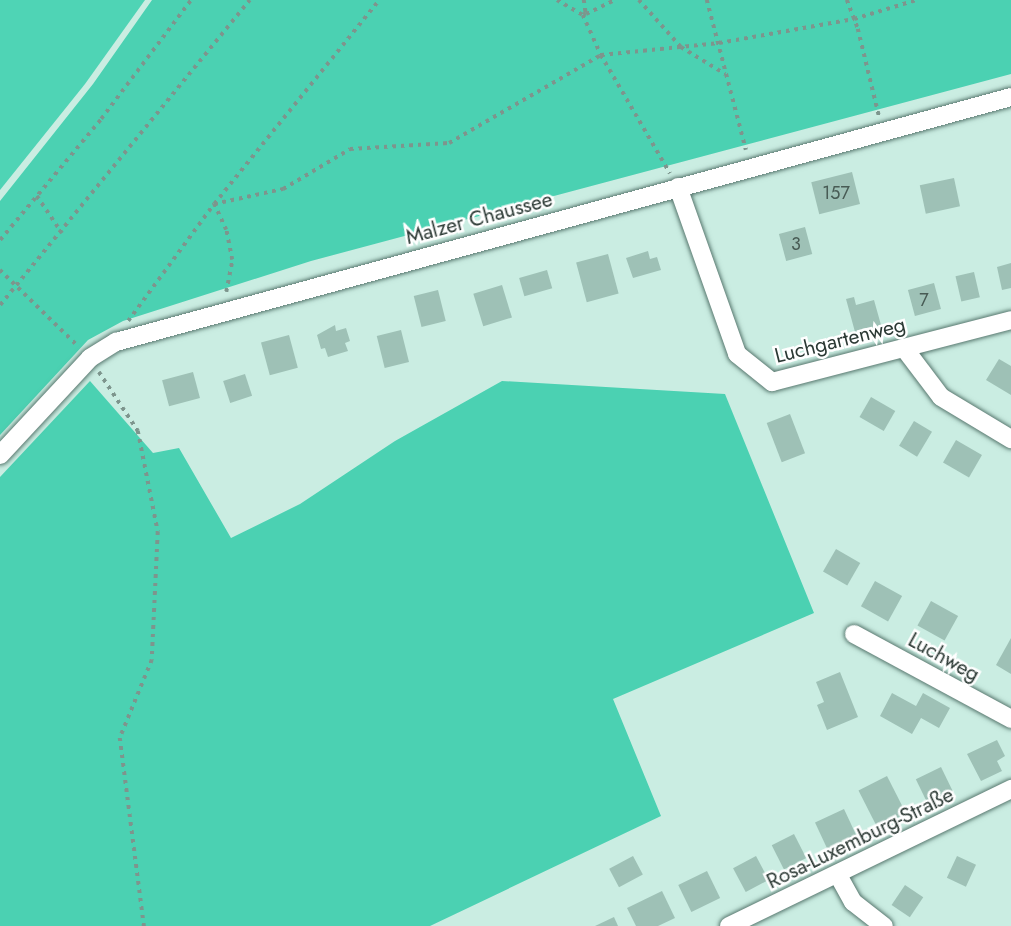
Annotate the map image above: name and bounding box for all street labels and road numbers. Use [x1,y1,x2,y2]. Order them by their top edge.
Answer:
street label: Malzer Chaussee [403,186,555,250]
street label: Luchgartenweg [772,312,908,368]
street label: Luchweg [904,627,984,687]
street label: Rosa-Luxemburg-Straße [762,782,958,894]

